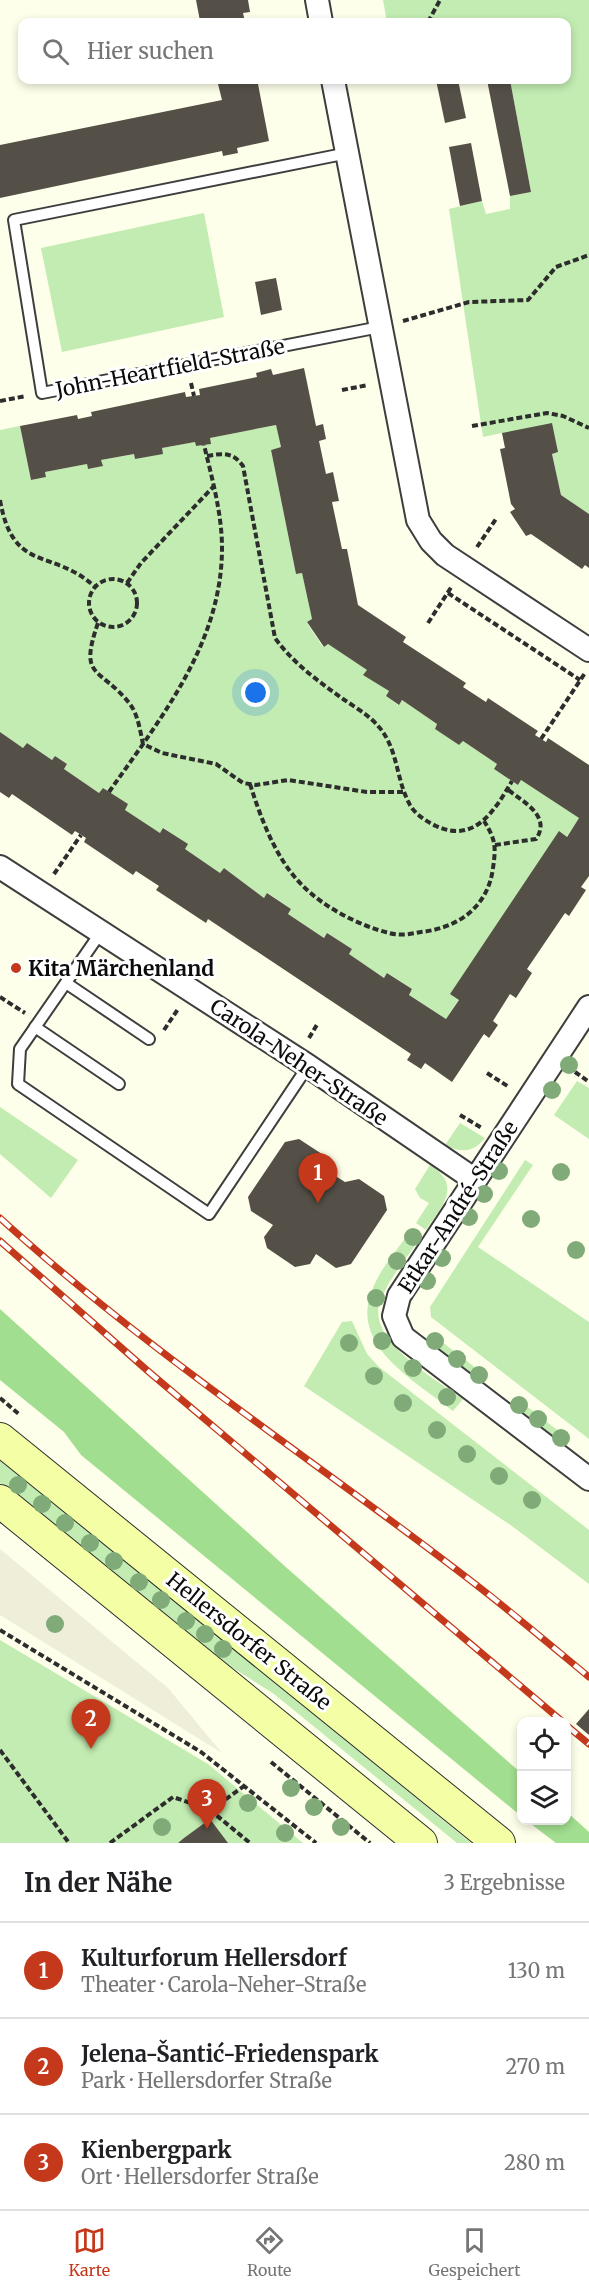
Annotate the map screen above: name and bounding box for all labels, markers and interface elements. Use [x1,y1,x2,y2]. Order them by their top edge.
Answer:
search box [18,18,571,84]
icon: search [39,35,72,68]
text: Hier suchen [87,37,214,65]
street label: John-Heartfield-Straße [52,333,287,404]
your location [241,678,270,707]
place label: Kita Märchenland [28,955,214,982]
marker: Kita Märchenland [9,961,23,975]
street label: Carola-Neher-Straße [205,992,393,1132]
street label: Etkar-André-Straße [392,1116,524,1298]
pin: 1 [298,1154,338,1203]
street label: Hellersdorfer Straße [161,1566,337,1716]
pin: 2 [72,1700,110,1749]
map controls [517,1717,571,1825]
button: locate [517,1717,571,1771]
button: layers [517,1771,571,1825]
pin: 3 [188,1780,226,1829]
text: In der Nähe [24,1866,172,1899]
text: 3 Ergebnisse [443,1870,565,1895]
text: Kulturforum Hellersdorf [81,1944,347,1972]
text: 1 [39,1958,48,1983]
text: 130 m [508,1958,565,1983]
text: Theater · Carola-Neher-Straße [81,1972,366,1997]
text: Jelena-Šantić-Friedenspark [81,2040,379,2068]
text: 2 [38,2054,49,2079]
text: 270 m [505,2054,565,2079]
text: Park · Hellersdorfer Straße [81,2068,332,2093]
text: Kienbergpark [81,2136,232,2164]
text: 3 [38,2150,49,2175]
text: 280 m [504,2150,565,2175]
text: Ort · Hellersdorfer Straße [81,2164,319,2189]
tab: Karte [68,2224,110,2280]
tab: Route [247,2224,291,2280]
tab: Gespeichert [428,2224,521,2280]

